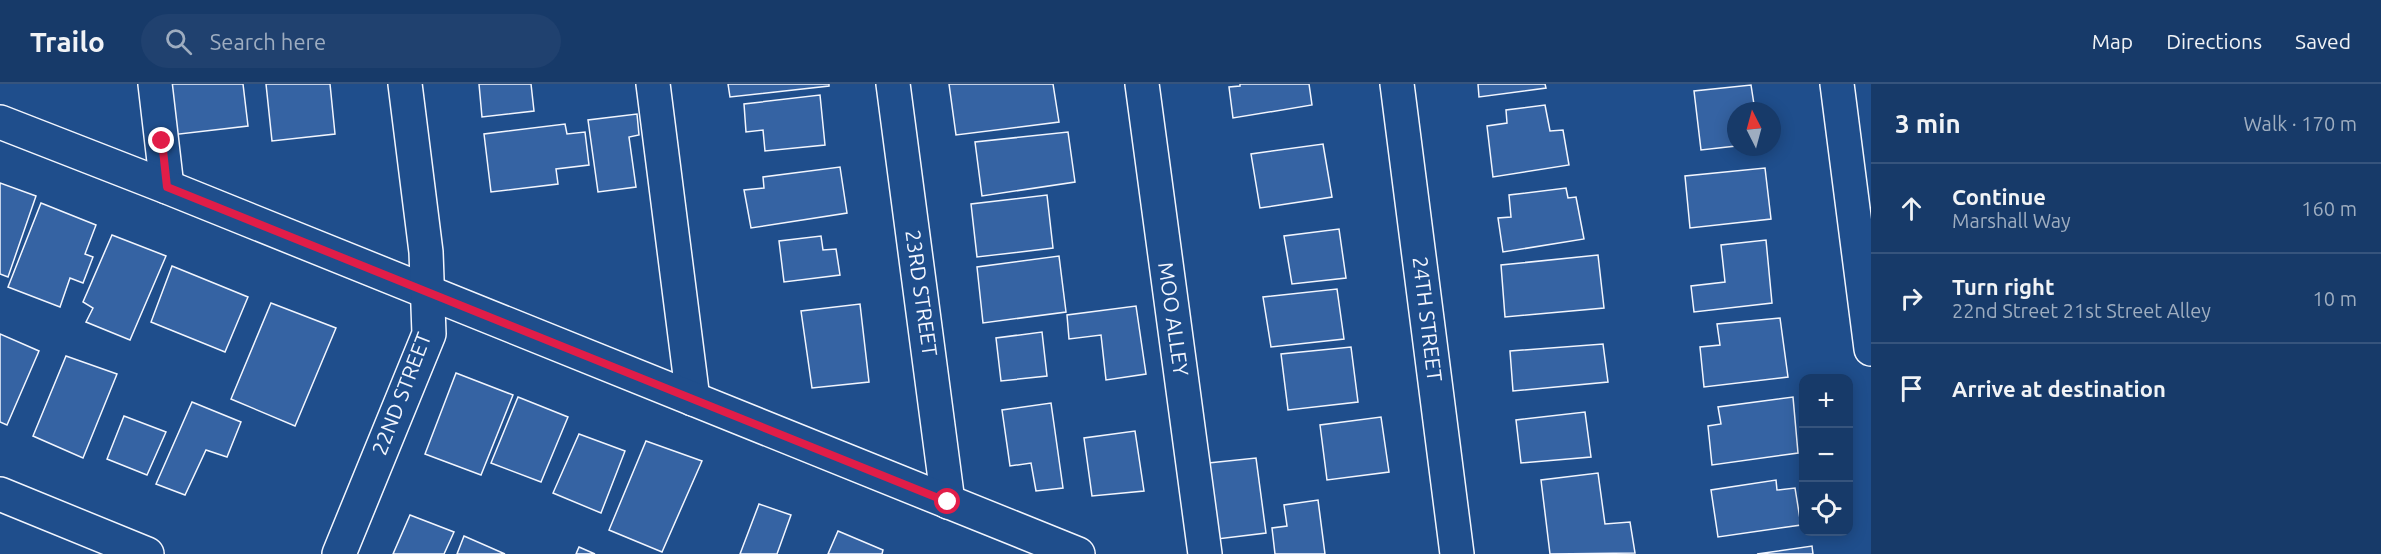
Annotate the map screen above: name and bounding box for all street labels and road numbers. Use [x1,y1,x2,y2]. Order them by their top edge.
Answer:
street label: 23RD STREET [901,228,943,358]
street label: 24TH STREET [1408,255,1448,383]
street label: MOO ALLEY [1154,260,1194,377]
street label: 22ND STREET [367,329,436,458]

